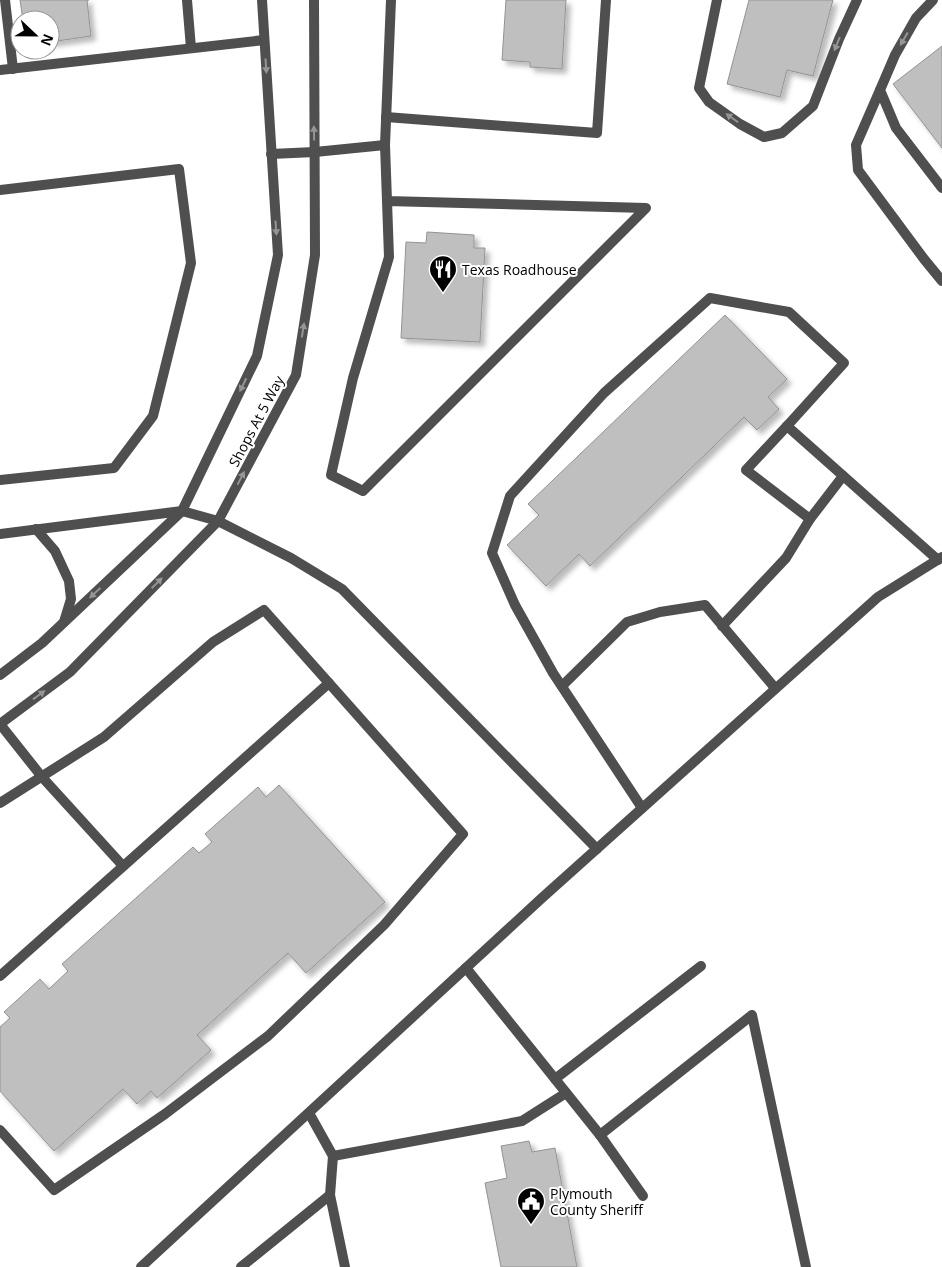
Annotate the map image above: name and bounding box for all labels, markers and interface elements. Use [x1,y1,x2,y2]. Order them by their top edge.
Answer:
north arrow [10,10,60,60]
text: N [37,31,58,49]
one-way arrow [900,31,908,46]
one-way arrow [832,37,840,52]
one-way arrow [262,58,270,74]
one-way arrow [725,113,739,123]
one-way arrow [310,125,318,141]
one-way arrow [272,221,280,237]
restaurant icon: Texas Roadhouse [428,254,458,293]
place label: Texas Roadhouse [462,260,577,279]
one-way arrow [300,322,308,338]
street label: Shops At 5 Way [224,371,288,470]
one-way arrow [239,378,247,393]
one-way arrow [237,471,245,486]
one-way arrow [151,578,163,590]
one-way arrow [90,587,102,599]
one-way arrow [32,690,46,700]
place label: Plymouth County Sheriff [550,1184,644,1219]
public building icon: Plymouth County Sheriff [516,1186,546,1225]

